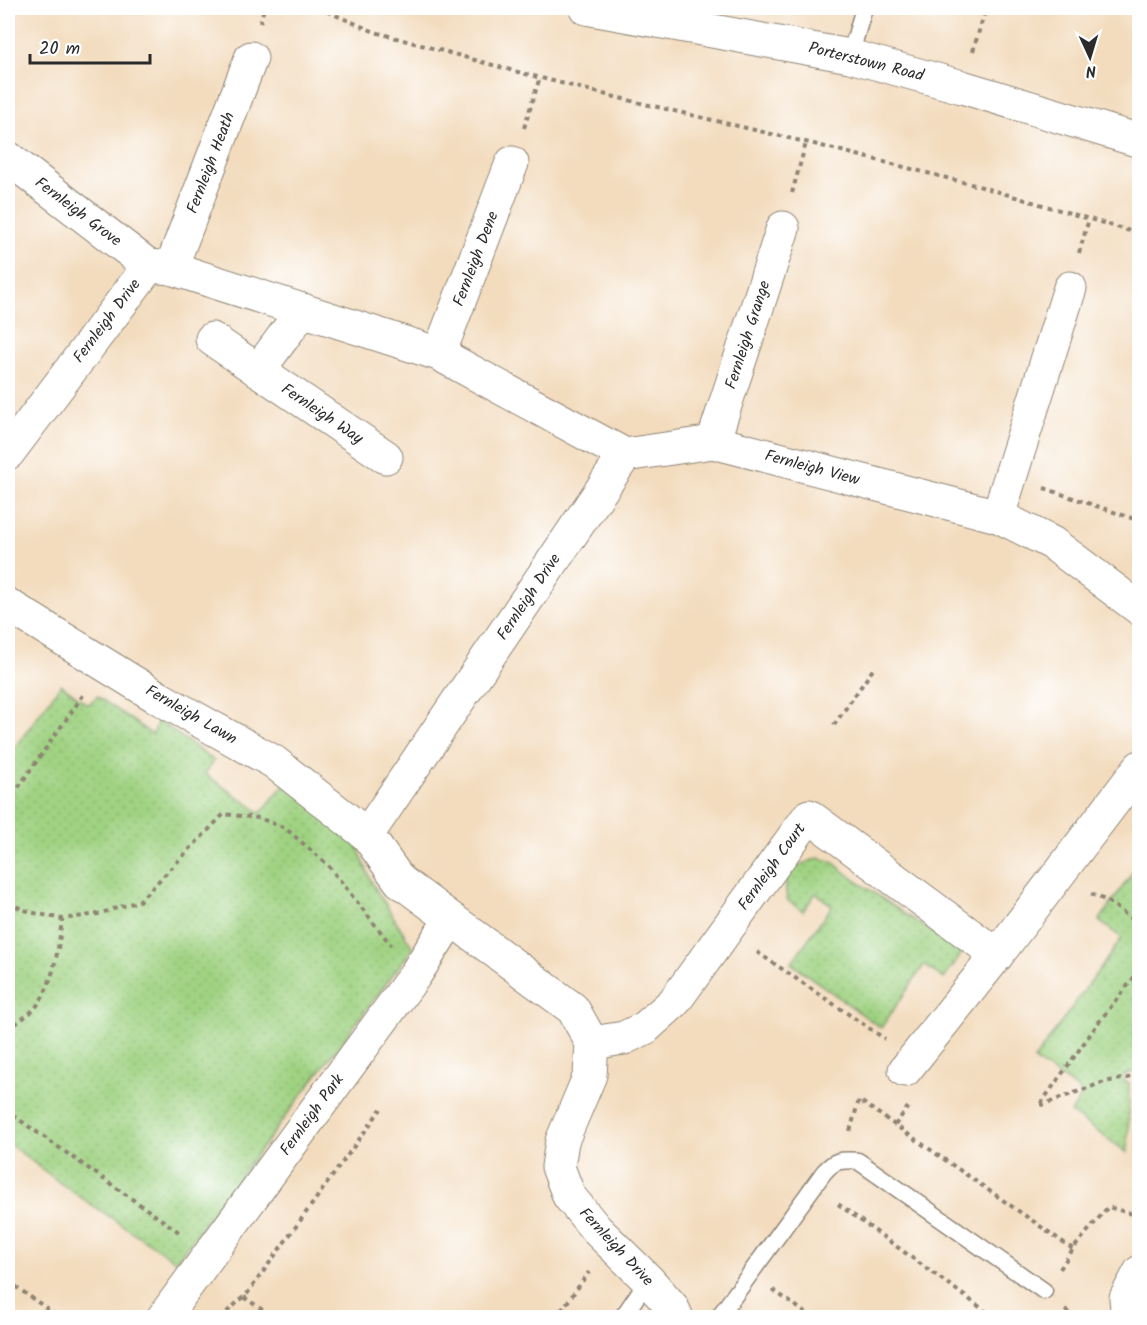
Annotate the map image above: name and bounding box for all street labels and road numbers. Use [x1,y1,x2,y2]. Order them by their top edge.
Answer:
street label: Porterstown Road [806,36,927,89]
street label: Fernleigh Heath [180,109,242,217]
street label: Fernleigh Grove [29,171,127,253]
street label: Fernleigh Dene [446,208,506,310]
street label: Fernleigh Drive [67,273,147,369]
street label: Fernleigh Grange [719,277,777,393]
street label: Fernleigh Way [276,377,369,451]
street label: Fernleigh View [762,443,862,493]
street label: Fernleigh Drive [491,548,567,646]
street label: Fernleigh Lawn [140,679,242,751]
street label: Fernleigh Court [732,817,813,916]
street label: Fernleigh Park [274,1068,351,1161]
street label: Fernleigh Drive [573,1202,659,1292]

